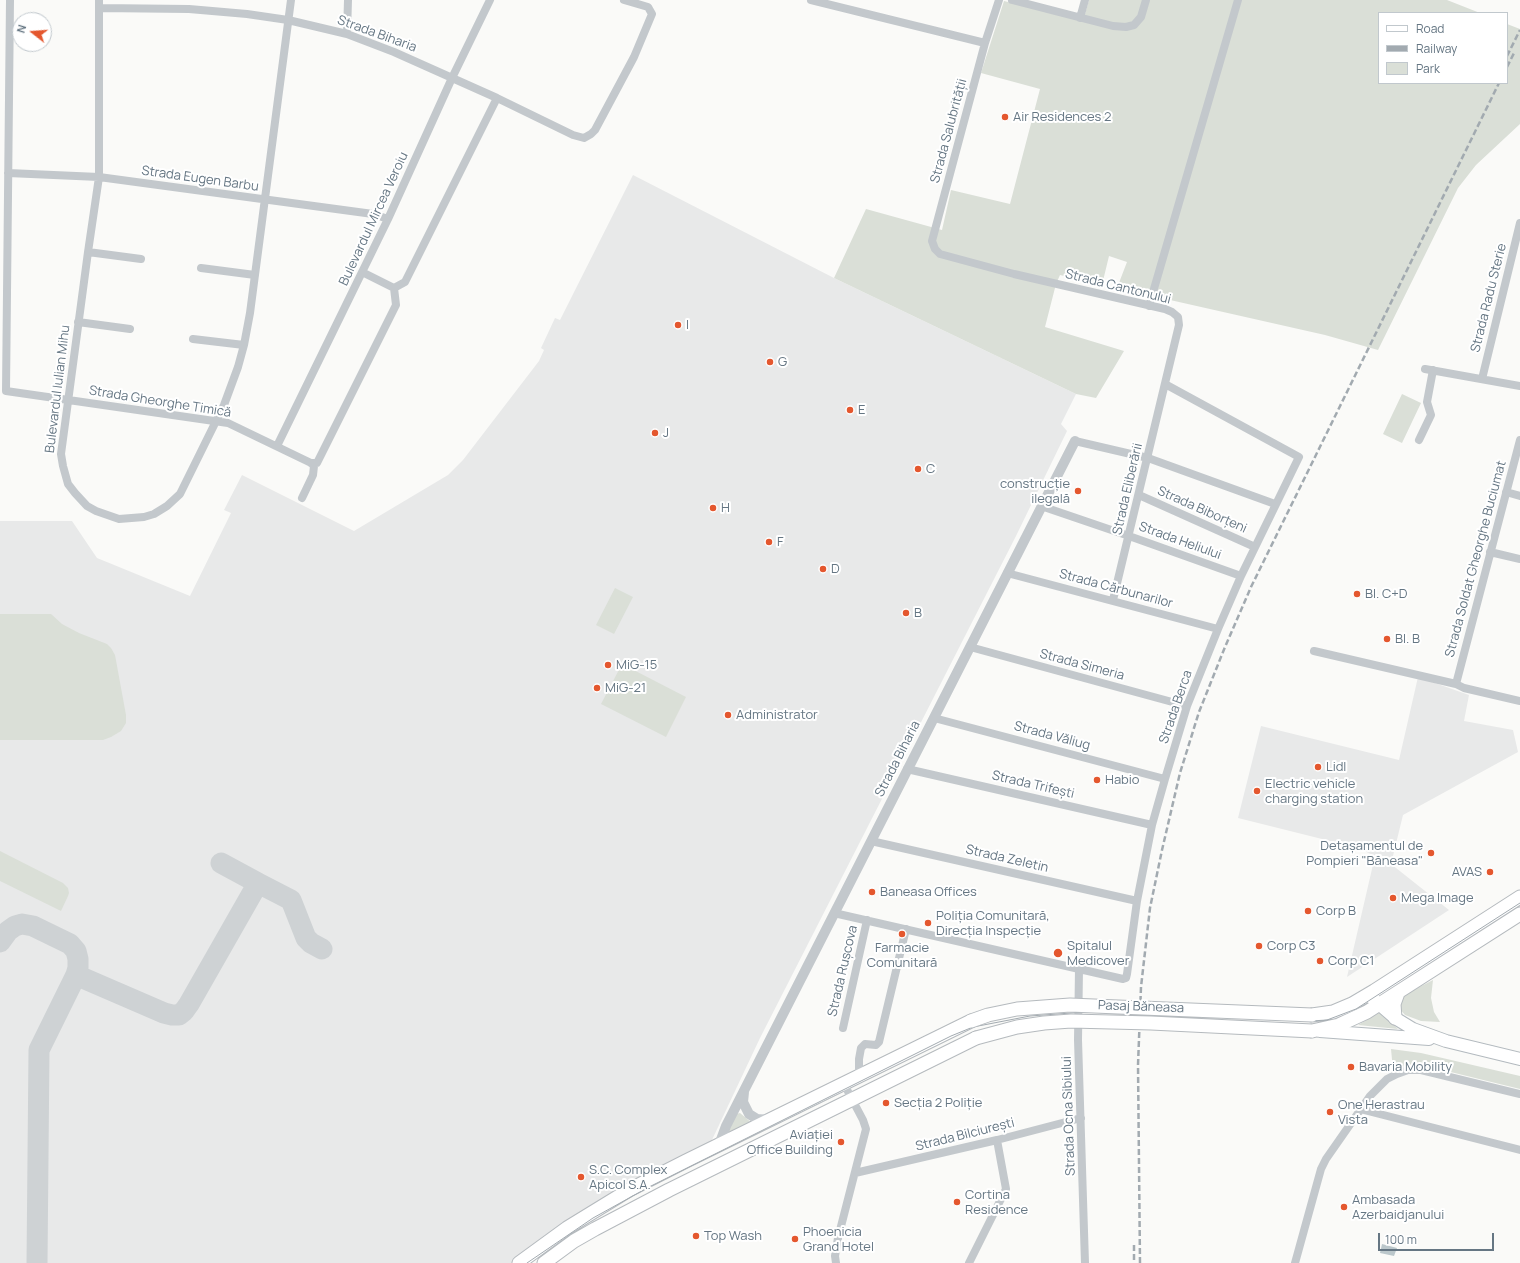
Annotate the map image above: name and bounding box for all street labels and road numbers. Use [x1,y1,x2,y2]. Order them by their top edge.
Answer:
street label: Strada Biharia [335,12,419,56]
street label: Strada Salubrității [928,77,970,185]
street label: Bulevardul Mircea Veroiu [336,150,412,288]
street label: Strada Eugen Barbu [140,163,260,195]
street label: Strada Radu Sterie [1468,242,1510,354]
street label: Strada Cantonului [1063,266,1173,308]
street label: Bulevardul Iulian Mihu [42,324,74,454]
street label: Strada Gheorghe Timică [88,383,232,421]
street label: Strada Eliberării [1110,442,1146,536]
street label: Strada Soldat Gheorghe Buciumat [1442,459,1510,659]
street label: Strada Biborțeni [1155,483,1249,537]
street label: Strada Heliului [1137,519,1223,563]
street label: Strada Cărbunarilor [1057,566,1175,612]
street label: Strada Simeria [1038,646,1126,684]
street label: Strada Berca [1156,668,1196,746]
street label: Strada Biharia [872,718,924,800]
street label: Strada Văliug [1012,718,1092,754]
street label: Strada Trifești [990,768,1076,802]
street label: Strada Zeletin [964,842,1050,876]
street label: Strada Rușcova [825,924,861,1018]
street label: Pasaj Băneasa [1098,998,1184,1016]
street label: Strada Ocna Sibiului [1059,1056,1079,1176]
street label: Strada Bilciurești [914,1115,1016,1155]

